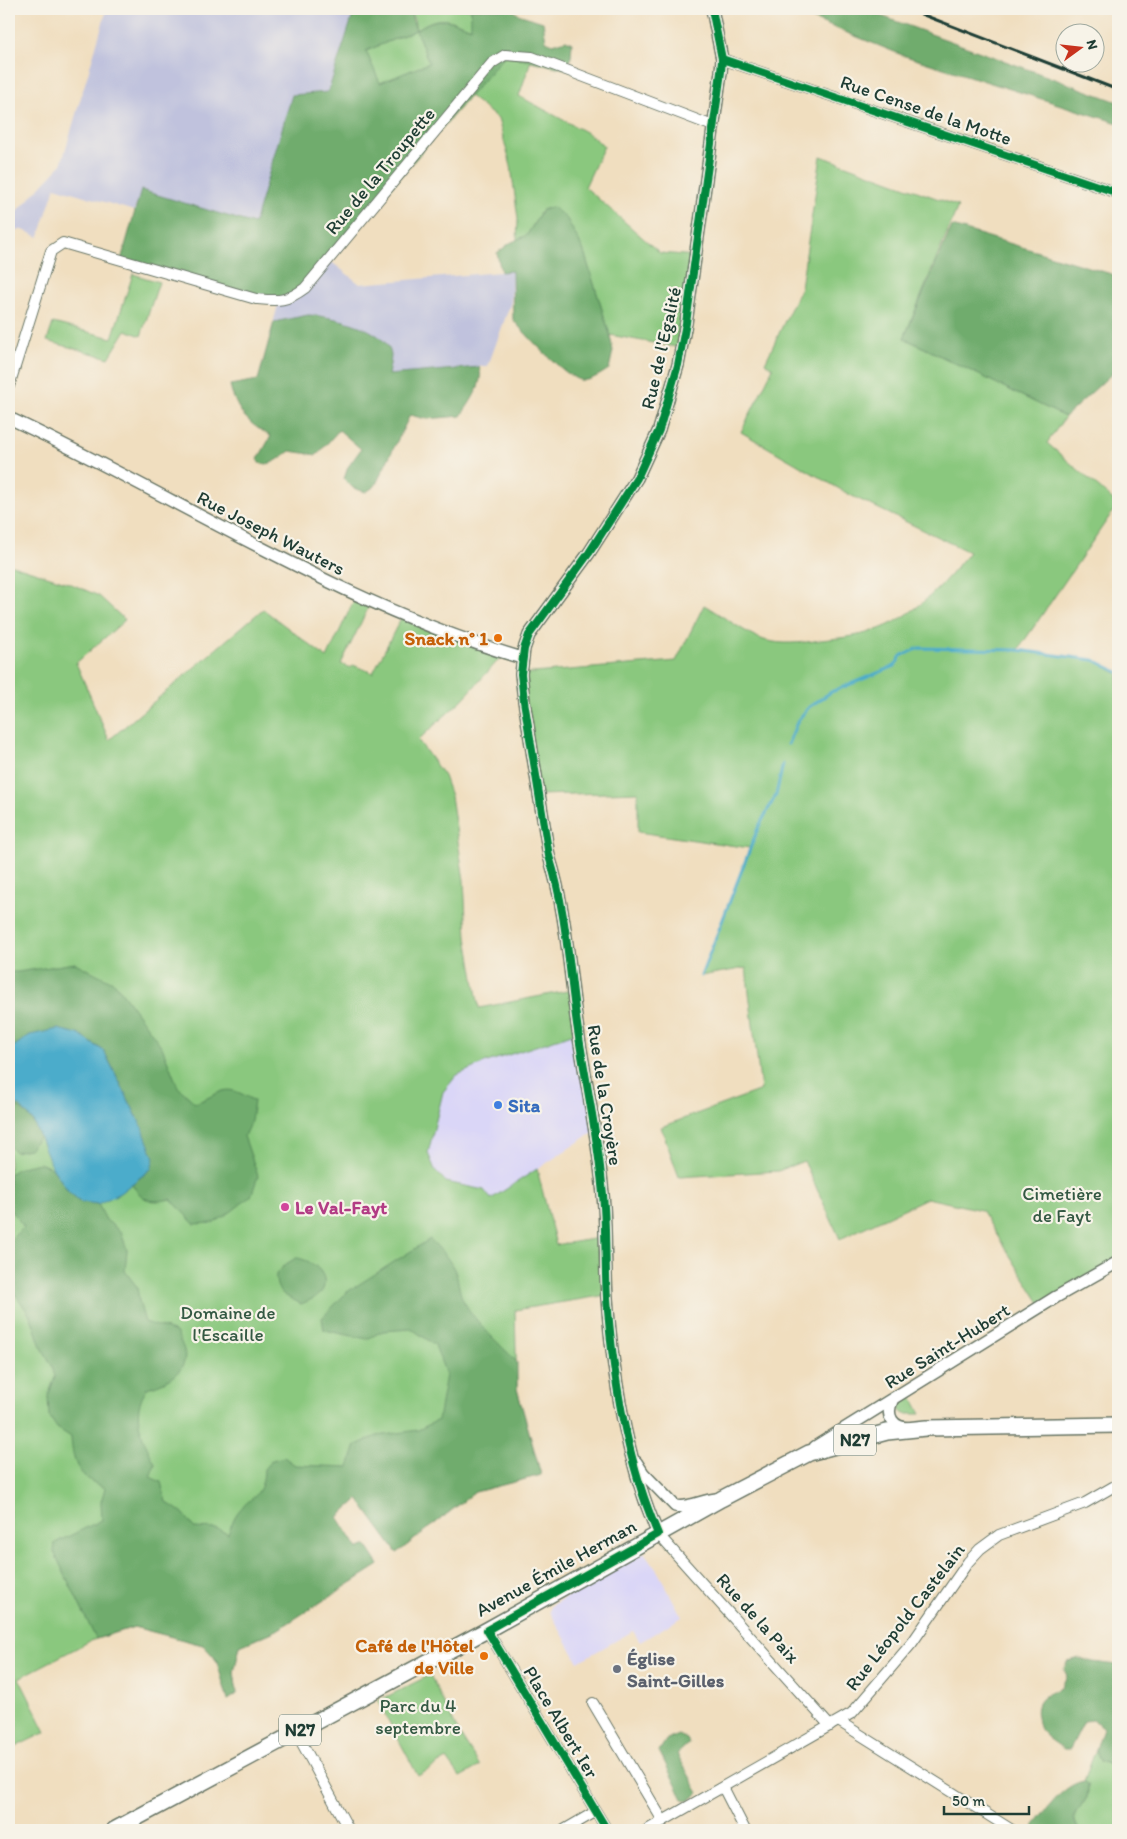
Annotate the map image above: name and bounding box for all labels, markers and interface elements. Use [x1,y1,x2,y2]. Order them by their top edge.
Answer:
north arrow [1054,22,1104,72]
text: N [1083,38,1102,52]
street label: Rue Cense de la Motte [837,70,1015,150]
street label: Rue de la Troupette [320,103,440,239]
street label: Rue de l'Egalité [636,285,686,411]
street label: Rue Joseph Wauters [193,486,349,580]
place label: Snack n° 1 [405,627,488,650]
marker: Snack n° 1 [492,632,504,644]
street label: Rue de la Croyère [582,1023,628,1167]
place label: Sita [508,1094,541,1117]
marker: Sita [492,1099,504,1111]
park label: Cimetière de Fayt [1022,1182,1102,1227]
place label: Le Val-Fayt [295,1196,387,1219]
marker: Le Val-Fayt [279,1201,291,1213]
street label: Rue Saint-Hubert [880,1298,1014,1394]
park label: Domaine de l'Escaille [180,1301,276,1346]
road number: N27 [834,1424,876,1456]
street label: Avenue Émile Herman [472,1514,640,1622]
street label: Rue Léopold Castelain [840,1539,970,1695]
street label: Rue de la Paix [712,1568,805,1668]
place label: Café de l'Hôtel de Ville [355,1634,475,1679]
place label: Église Saint-Gilles [627,1647,725,1692]
marker: Café de l'Hôtel de Ville [478,1650,490,1662]
street label: Place Albert Ier [518,1662,604,1783]
marker: Église Saint-Gilles [611,1663,623,1675]
park label: Parc du 4 septembre [375,1694,461,1739]
road number: N27 [279,1714,321,1746]
scale bar [944,1784,1030,1816]
text: 50 m [952,1792,985,1810]

